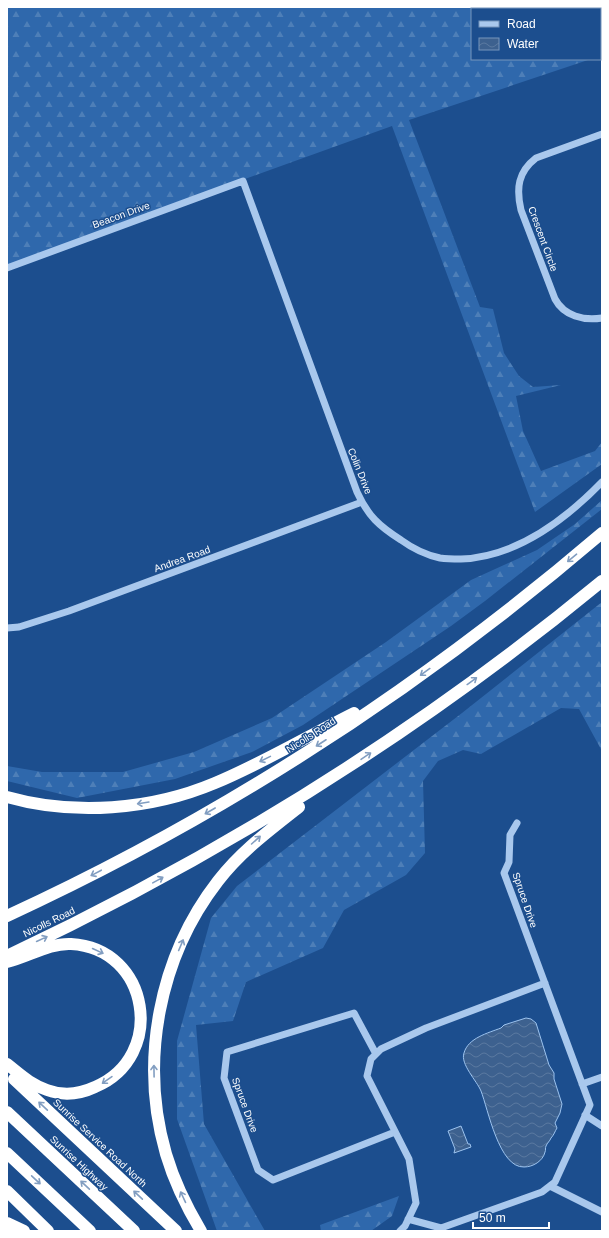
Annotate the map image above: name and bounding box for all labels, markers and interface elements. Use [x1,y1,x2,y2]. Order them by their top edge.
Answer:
legend [471,8,601,60]
text: Road [507,17,536,31]
text: Water [507,37,539,51]
street label: Beacon Drive [91,199,151,230]
street label: Crescent Circle [526,205,560,273]
street label: Colin Drive [346,446,374,496]
street label: Andrea Road [152,544,212,574]
one-way arrow [567,554,578,563]
one-way arrow [419,668,430,676]
one-way arrow [466,677,477,686]
street label: Nicolls Road [284,715,338,755]
one-way arrow [316,739,327,747]
one-way arrow [360,752,371,760]
one-way arrow [259,756,271,763]
one-way arrow [137,799,150,807]
one-way arrow [204,807,216,815]
one-way arrow [251,836,262,845]
one-way arrow [90,870,102,878]
street label: Spruce Drive [510,871,540,930]
one-way arrow [152,876,164,884]
street label: Nicolls Road [21,905,77,939]
one-way arrow [36,935,48,942]
one-way arrow [177,939,185,951]
one-way arrow [92,948,104,955]
one-way arrow [150,1065,158,1078]
one-way arrow [102,1076,113,1084]
street label: Spruce Drive [230,1076,260,1134]
street label: Sunrise Service Road North [51,1097,149,1189]
one-way arrow [38,1101,48,1111]
street label: Sunrise Highway [48,1133,110,1193]
one-way arrow [30,1175,40,1184]
one-way arrow [80,1181,90,1190]
one-way arrow [133,1190,143,1200]
one-way arrow [178,1191,186,1203]
scale bar [473,1204,549,1230]
text: 50 m [479,1211,506,1225]

